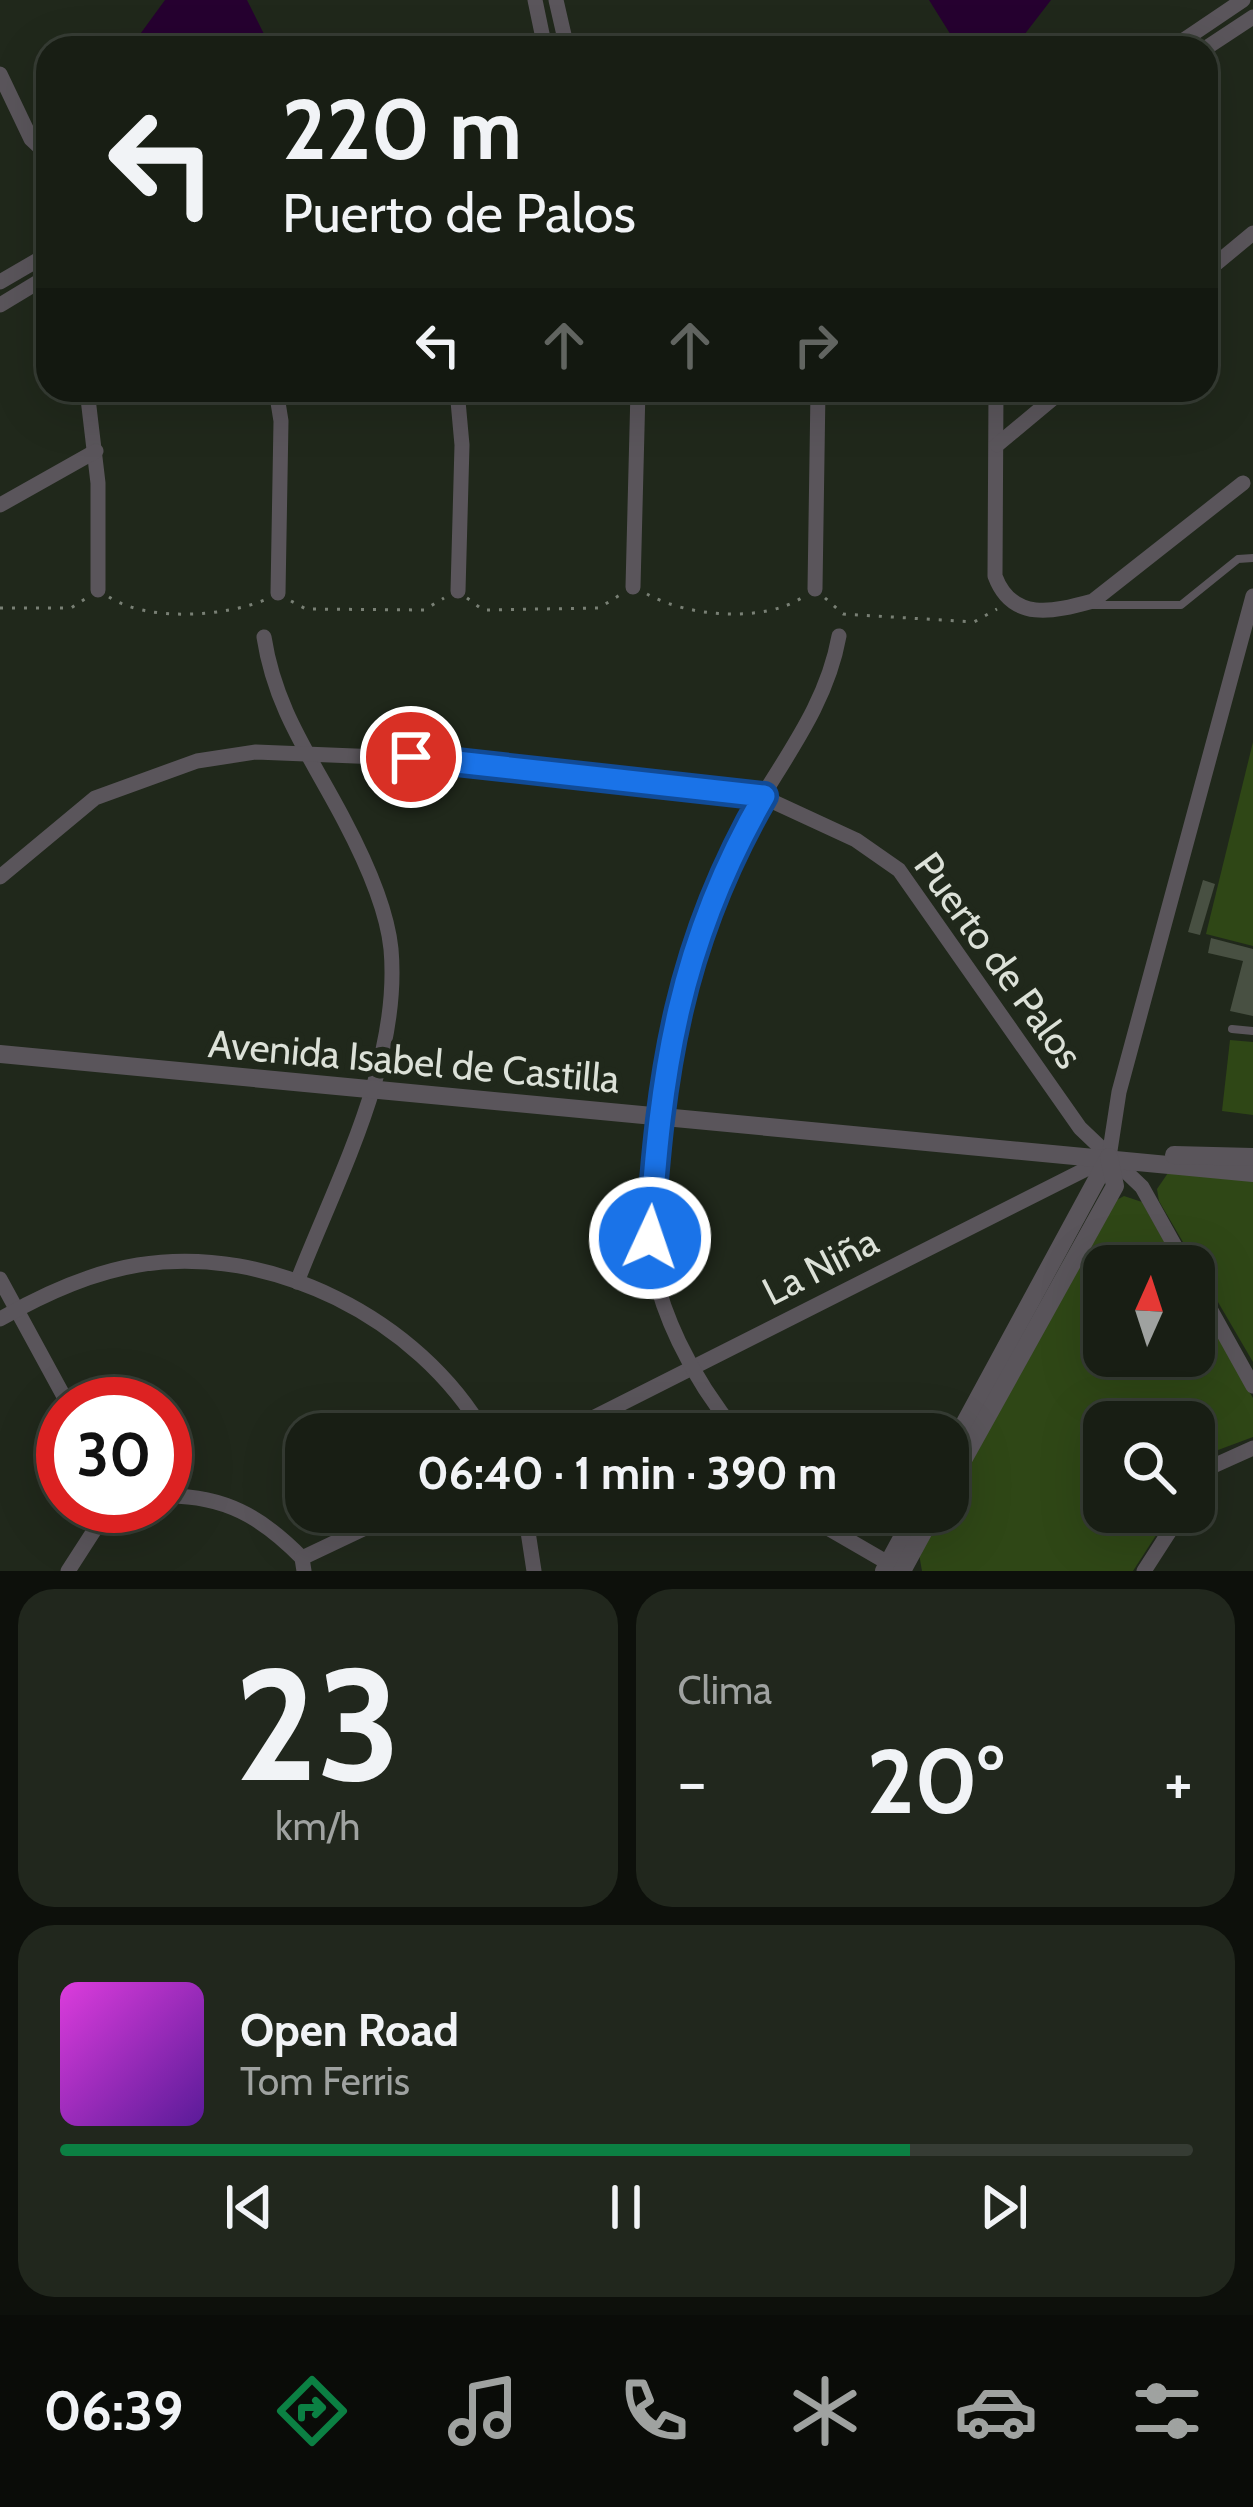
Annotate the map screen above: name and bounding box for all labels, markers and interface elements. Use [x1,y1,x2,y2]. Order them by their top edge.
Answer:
text: 220 m [282,78,522,180]
icon: left [84,84,240,240]
text: Puerto de Palos [282,180,636,246]
icon: left [405,312,471,378]
icon: ahead [531,312,597,378]
icon: ahead [657,312,723,378]
icon: right [783,312,849,378]
pin [360,706,462,808]
icon: arrive [378,724,444,790]
street label: Puerto de Palos [904,843,1094,1077]
street label: Avenida Isabel de Castilla [206,1019,622,1103]
position arrow [587,1175,713,1301]
street label: La Niña [754,1217,886,1315]
north arrow [1083,1245,1215,1377]
map controls [1083,1245,1215,1533]
speed limit sign: 30 [36,1377,192,1533]
button: search [1083,1401,1215,1533]
text: 06:40 · 1 min · 390 m [417,1446,837,1500]
text: 23 [234,1629,401,1819]
text: Clima [678,1666,772,1714]
text: 20° [867,1726,1004,1836]
text: − [678,1741,707,1822]
text: + [1164,1741,1193,1822]
text: km/h [275,1802,360,1850]
text: Open Road [240,2003,459,2057]
text: Tom Ferris [240,2057,410,2105]
icon: previous [216,2174,282,2240]
icon: pause [593,2174,659,2240]
icon: next [971,2174,1037,2240]
icon: directions [270,2369,354,2453]
icon: music [441,2369,525,2453]
icon: phone [612,2369,696,2453]
icon: climate [783,2369,867,2453]
icon: car [954,2369,1038,2453]
icon: filters [1125,2369,1209,2453]
text: 06:39 [44,2378,183,2444]

